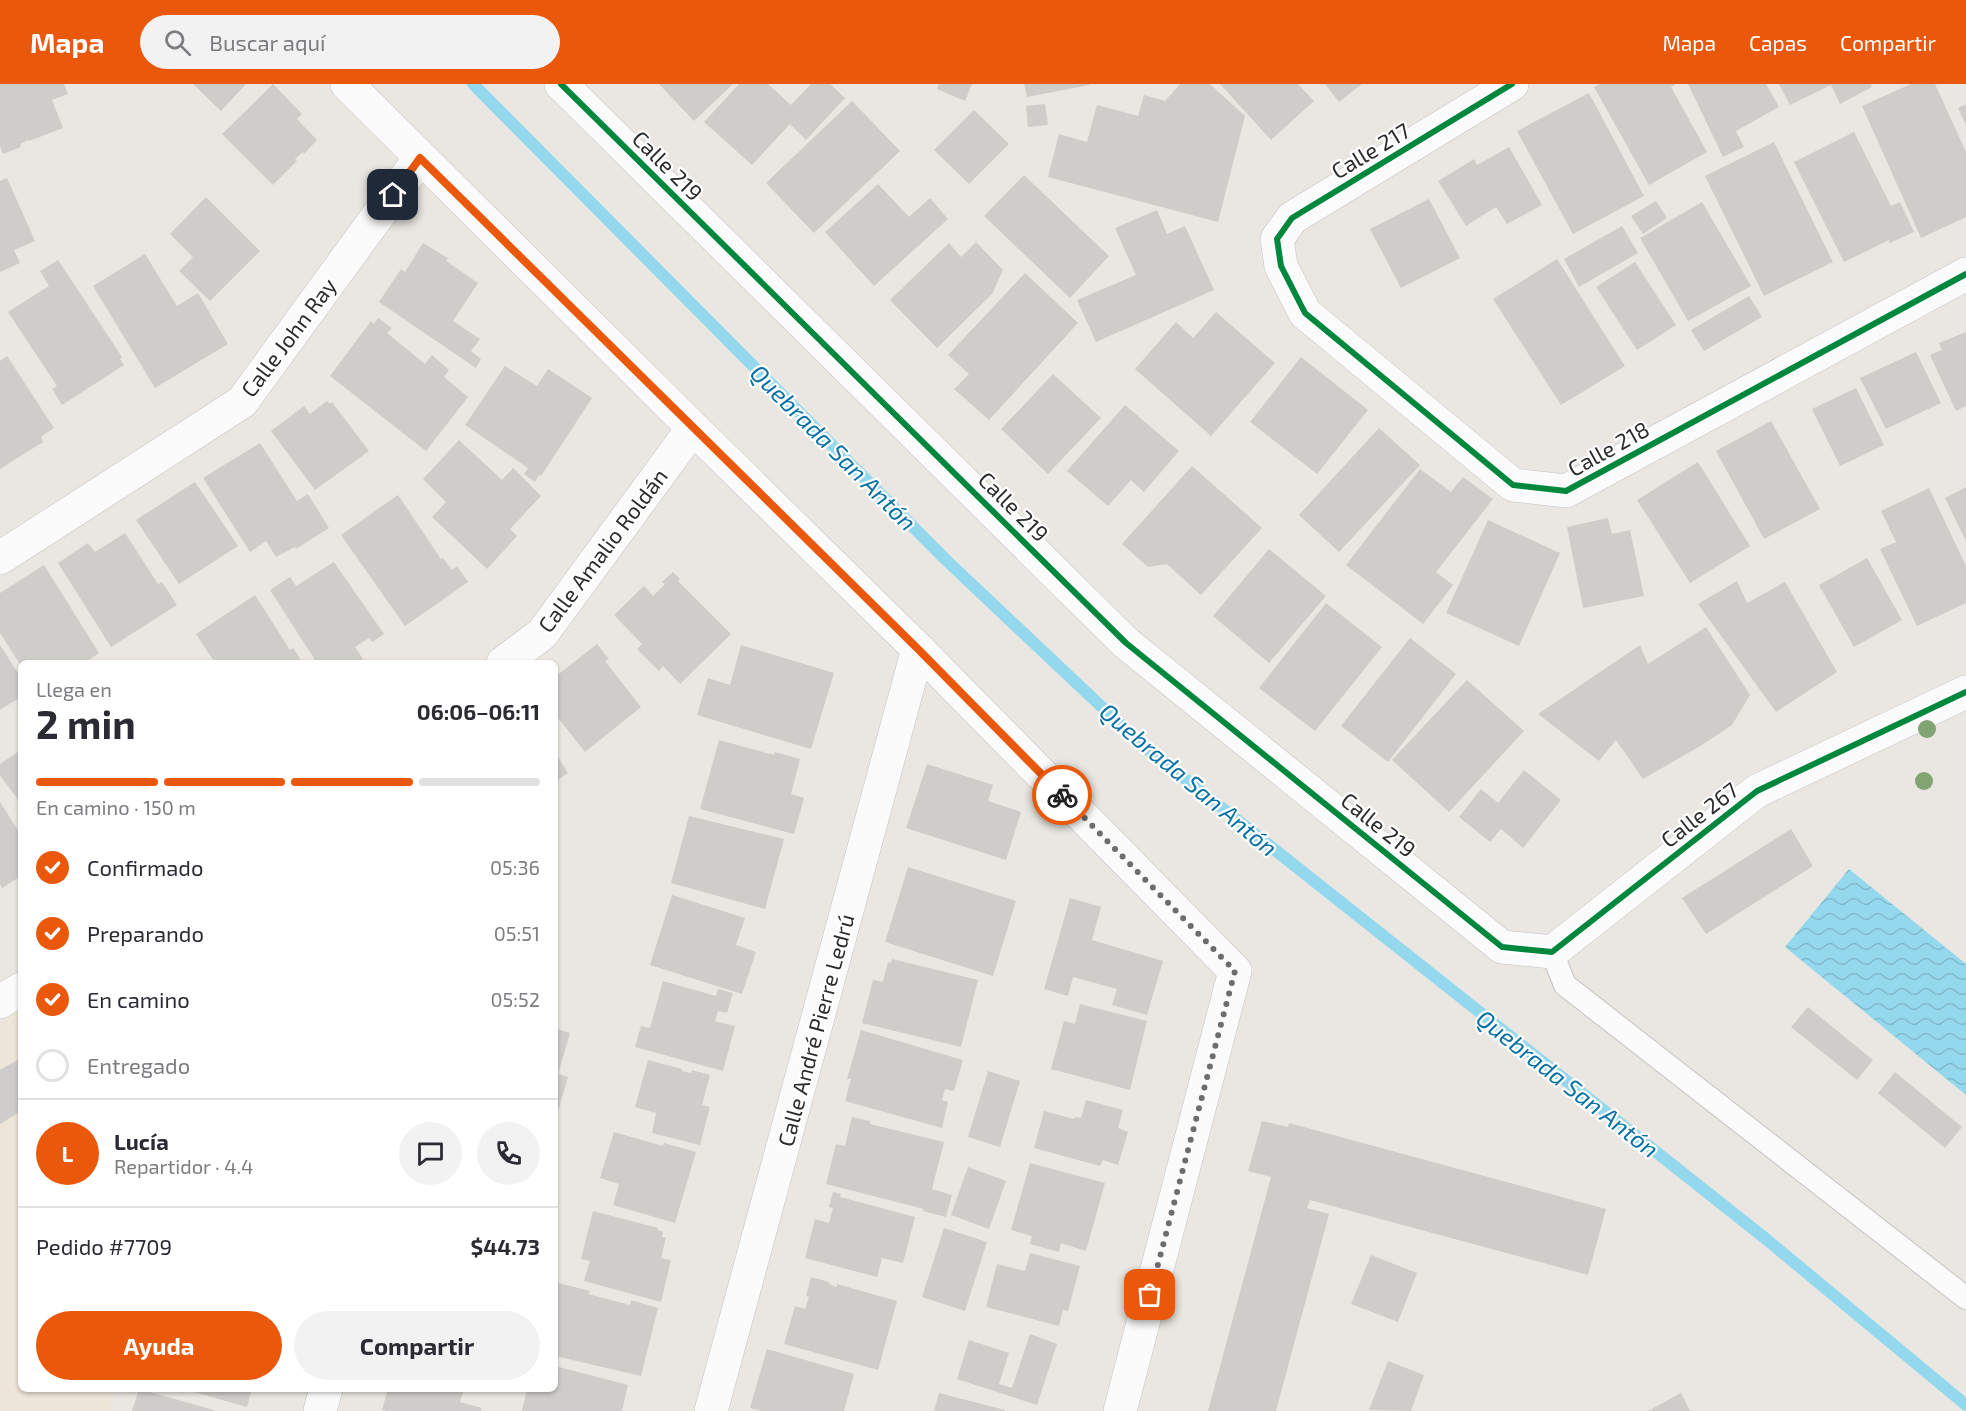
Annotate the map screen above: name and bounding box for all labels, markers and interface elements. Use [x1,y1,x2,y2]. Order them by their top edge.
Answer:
search box [140,15,560,69]
text: Mapa [30,25,104,59]
icon: search [161,26,194,59]
text: Buscar aquí [209,29,325,55]
text: Mapa [1662,30,1716,55]
text: Capas [1749,30,1807,55]
text: Compartir [1840,30,1936,55]
street label: Calle 217 [1326,117,1414,183]
street label: Calle 219 [628,125,708,205]
pin [367,169,418,220]
icon: home [376,178,409,211]
street label: Calle John Ray [235,272,341,401]
water label: Quebrada San Antón [745,358,923,536]
street label: Calle 218 [1563,415,1653,481]
street label: Calle Amalio Roldán [532,463,672,637]
street label: Calle 219 [974,466,1054,546]
text: Llega en [36,677,112,701]
water label: Quebrada San Antón [1094,696,1284,862]
text: 06:06–06:11 [417,698,540,724]
text: 2 min [36,700,136,747]
courier [1032,765,1092,825]
street label: Calle 267 [1655,776,1743,852]
icon: bike [1046,779,1079,812]
street label: Calle 219 [1337,786,1421,862]
text: En camino · 150 m [36,795,196,819]
icon: check [36,851,69,884]
text: Confirmado [87,854,203,880]
text: 05:36 [490,855,540,879]
street label: Calle André Pierre Ledrú [771,911,859,1149]
icon: check [36,917,69,950]
text: Preparando [87,920,204,946]
text: 05:51 [494,921,540,945]
icon: check [36,983,69,1016]
text: En camino [87,986,190,1012]
text: 05:52 [491,987,540,1011]
water label: Quebrada San Antón [1471,1003,1665,1163]
text: Entregado [87,1052,190,1078]
button: chat [399,1122,462,1185]
button: phone [477,1122,540,1185]
text: Lucía [114,1128,169,1154]
text: L [62,1140,73,1166]
text: Repartidor · 4.4 [114,1154,253,1178]
text: Pedido #7709 [36,1233,172,1259]
text: $44.73 [470,1233,540,1259]
pin [1124,1269,1175,1320]
icon: bag [1133,1278,1166,1311]
button: Ayuda [36,1311,282,1380]
button: Compartir [294,1311,540,1380]

